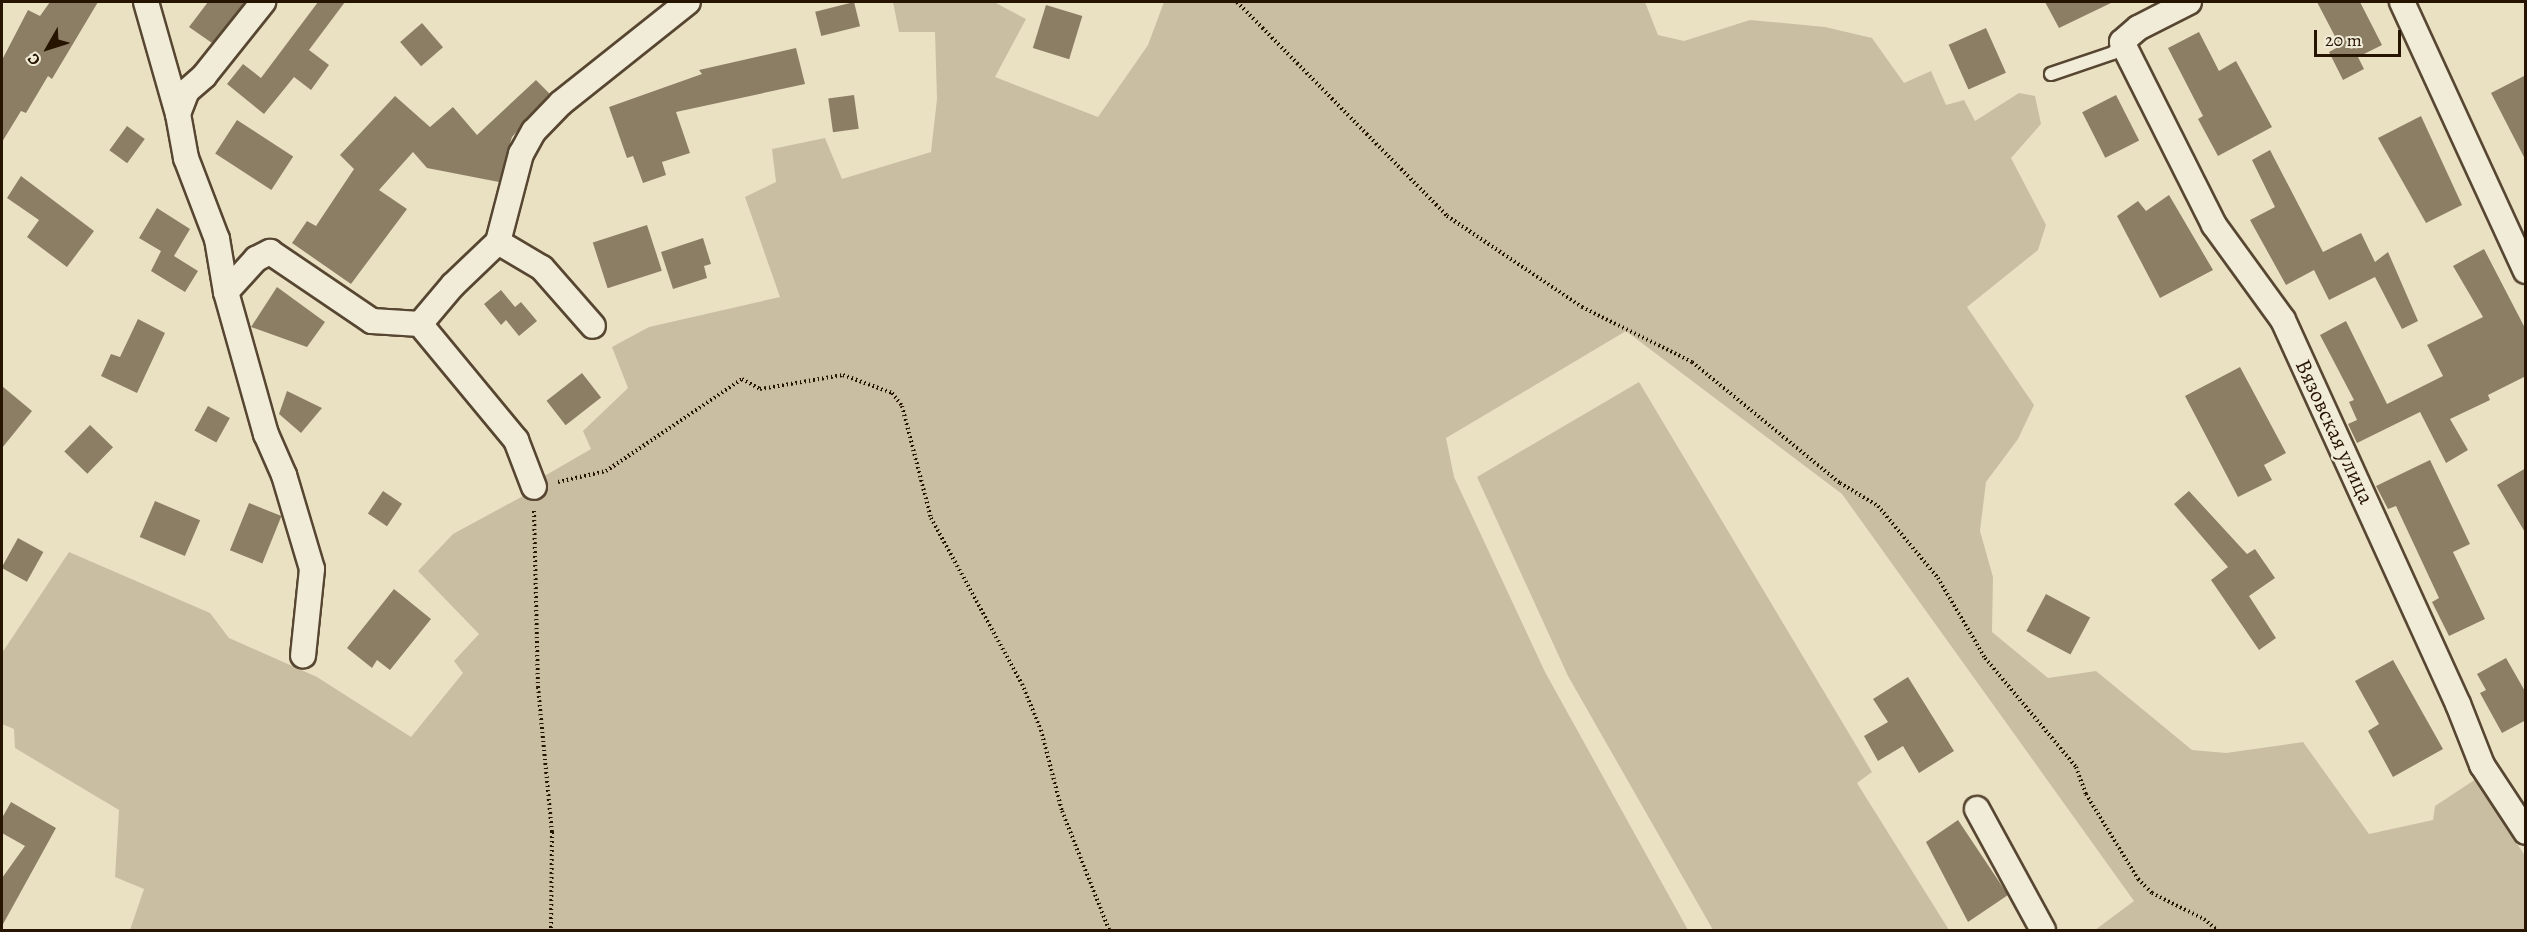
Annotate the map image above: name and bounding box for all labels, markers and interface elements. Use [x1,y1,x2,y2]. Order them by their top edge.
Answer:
north arrow [18,18,78,78]
scale bar [2317,18,2404,56]
text: 20 m [2325,28,2362,52]
text: С [22,49,46,70]
street label: Вязовская улица [2289,355,2379,509]

